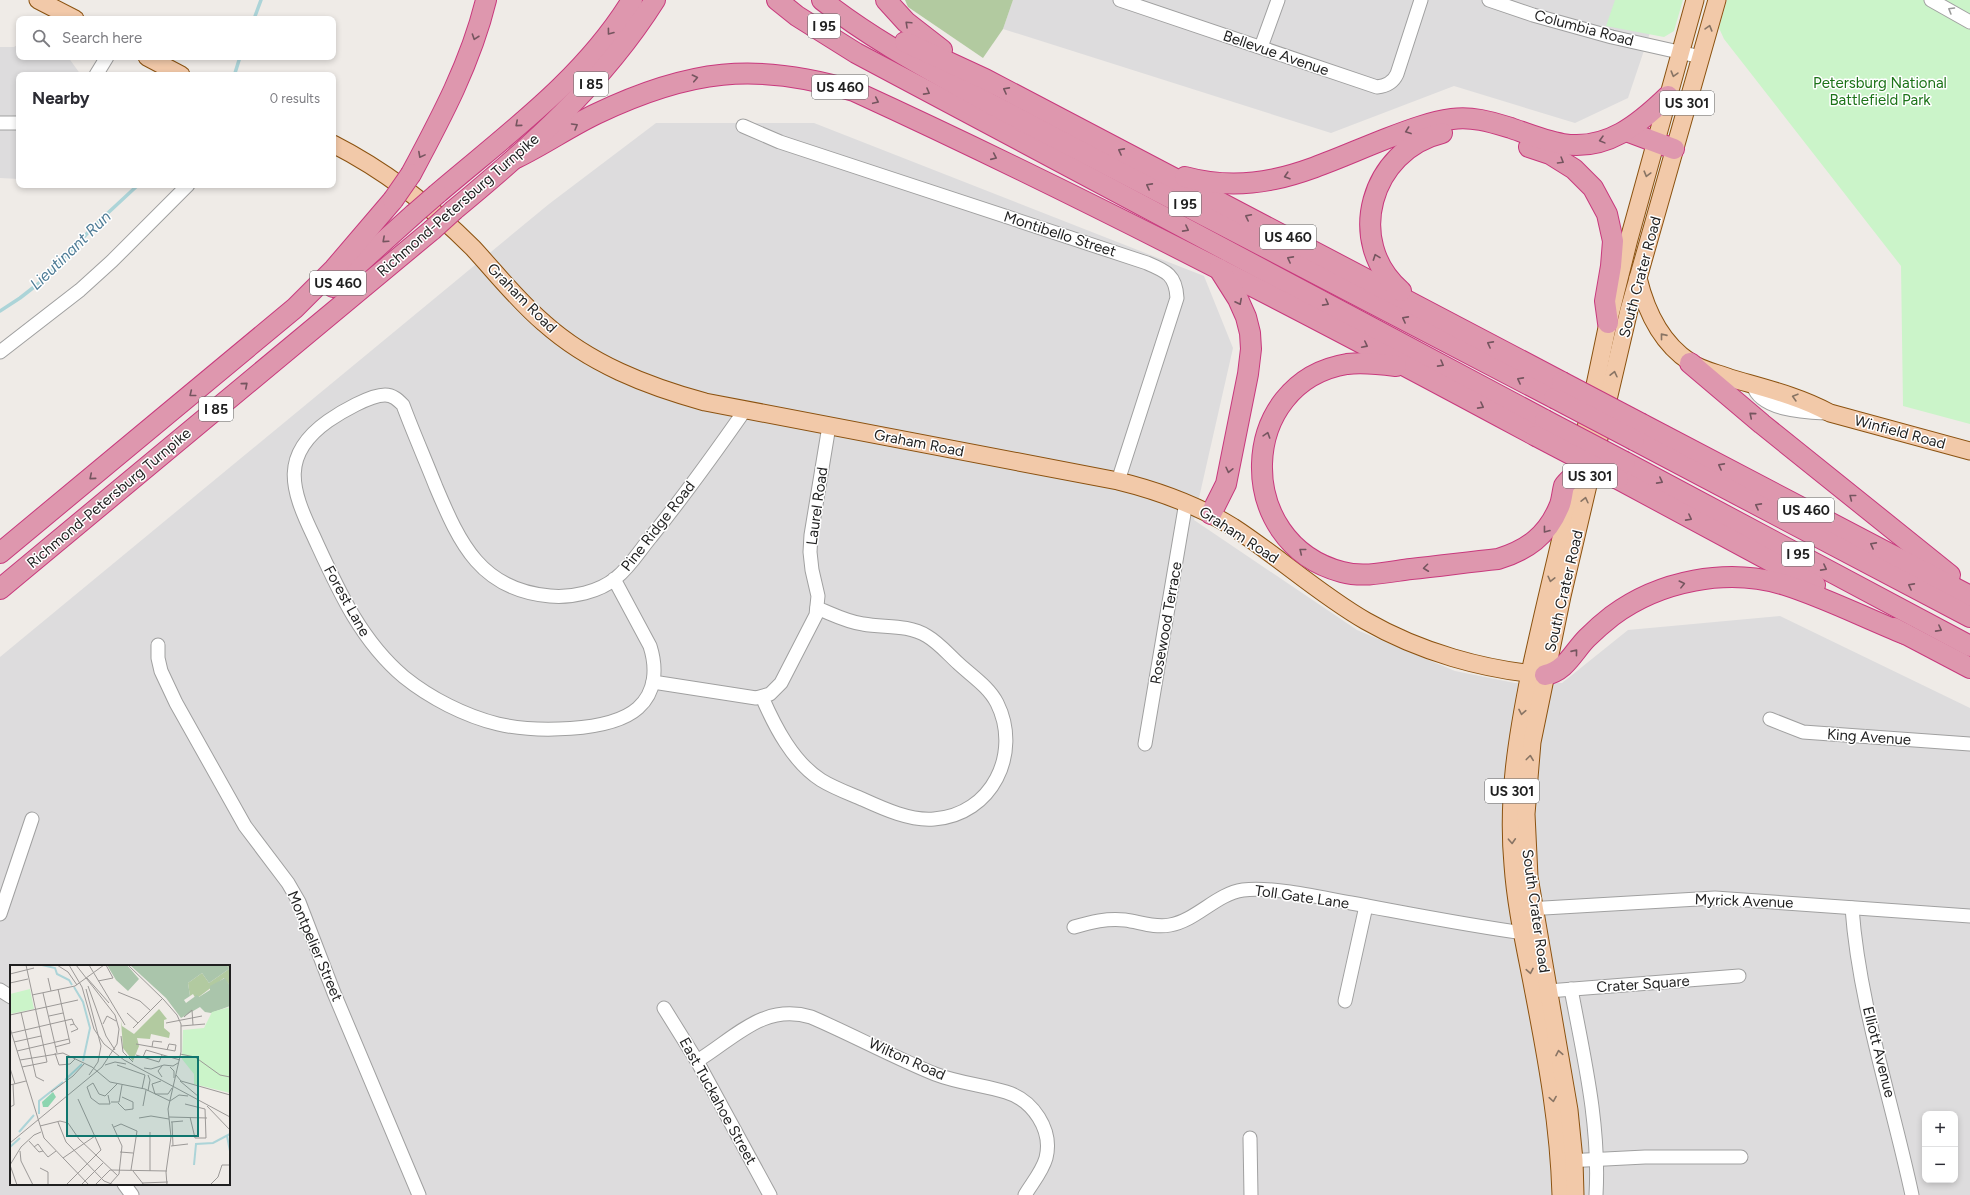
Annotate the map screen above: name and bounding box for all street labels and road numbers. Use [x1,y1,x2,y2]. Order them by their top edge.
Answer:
street label: Columbia Road [1532,6,1636,50]
road number: I 95 [808,14,840,38]
street label: Bellevue Avenue [1221,26,1331,80]
road number: I 85 [574,72,608,96]
road number: US 460 [812,75,868,99]
road number: US 301 [1660,91,1714,115]
street label: Richmond-Petersburg Turnpike [373,130,543,280]
road number: I 95 [1169,192,1201,216]
street label: Montibello Street [1002,207,1119,261]
street label: South Crater Road [1615,214,1665,340]
road number: US 460 [1260,225,1316,249]
street label: Graham Road [483,259,561,337]
road number: US 460 [310,271,366,295]
road number: I 85 [199,397,233,421]
street label: Winfield Road [1852,411,1948,453]
street label: Richmond-Petersburg Turnpike [23,424,195,572]
street label: Graham Road [873,425,965,461]
road number: US 301 [1563,464,1617,488]
street label: Laurel Road [803,466,831,546]
street label: Pine Ridge Road [617,477,699,575]
road number: US 460 [1778,498,1834,522]
street label: Graham Road [1196,503,1282,567]
street label: South Crater Road [1541,528,1587,654]
road number: I 95 [1782,542,1814,566]
street label: Rosewood Terrace [1146,560,1186,686]
street label: Forest Lane [320,562,374,640]
street label: King Avenue [1826,725,1912,749]
road number: US 301 [1485,779,1539,803]
street label: South Crater Road [1518,848,1554,974]
street label: Toll Gate Lane [1254,881,1350,913]
street label: Montpelier Street [284,888,347,1004]
street label: Myrick Avenue [1694,890,1794,912]
street label: Crater Square [1596,972,1690,996]
street label: Elliott Avenue [1859,1004,1899,1100]
street label: East Tuckahoe Street [676,1034,761,1168]
street label: Wilton Road [866,1034,948,1084]

